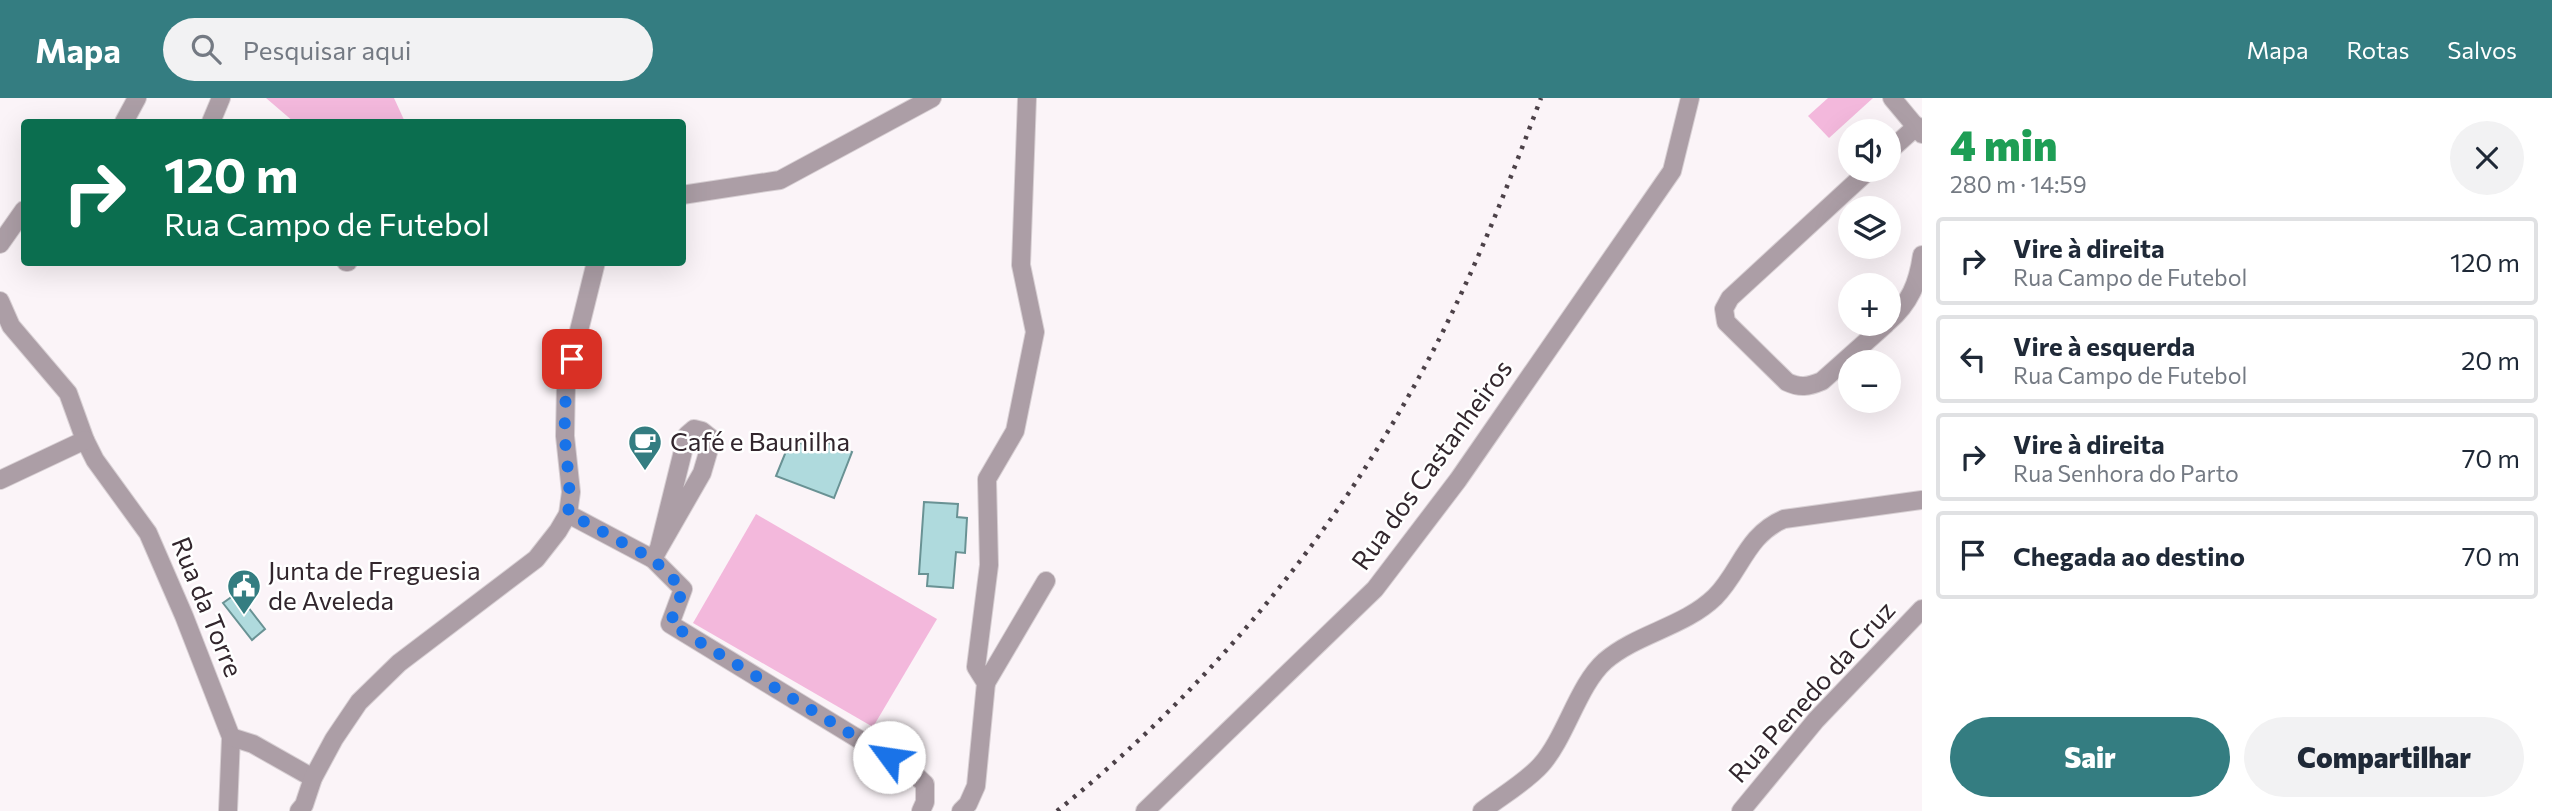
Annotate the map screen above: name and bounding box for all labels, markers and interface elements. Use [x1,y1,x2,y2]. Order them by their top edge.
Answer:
search box [163,18,653,81]
text: Mapa [35,29,121,70]
icon: search [187,30,225,68]
text: Pesquisar aqui [243,34,411,65]
text: Mapa [2247,35,2309,64]
text: Rotas [2347,35,2409,64]
text: Salvos [2447,35,2517,64]
text: 4 min [1950,118,2057,170]
map controls [1838,119,1901,413]
button: sound [1838,119,1901,182]
button: close [2450,121,2524,195]
text: 120 m [164,143,298,203]
icon: right [49,147,140,238]
text: 280 m · 14:59 [1950,170,2087,198]
button: layers [1838,196,1901,259]
text: Rua Campo de Futebol [164,203,490,243]
text: Vire à direita [2013,232,2165,263]
icon: right [1954,242,1992,280]
text: 120 m [2450,246,2520,277]
text: Rua Campo de Futebol [2013,263,2247,291]
button: + [1838,273,1901,336]
pin [542,329,602,389]
text: Vire à esquerda [2013,330,2195,361]
icon: arrive [553,340,591,378]
icon: left [1954,340,1992,378]
text: 20 m [2461,344,2520,375]
button: − [1838,350,1901,413]
street label: Rua dos Castanheiros [1344,353,1517,575]
text: Rua Campo de Futebol [2013,361,2247,389]
cafe icon: Café e Baunilha [626,423,664,472]
place label: Café e Baunilha [670,425,850,456]
text: Vire à direita [2013,428,2165,459]
icon: right [1954,438,1992,476]
text: 70 m [2462,442,2520,473]
text: Rua Senhora do Parto [2013,459,2239,487]
street label: Rua da Torre [166,532,251,681]
icon: arrive [1954,536,1992,574]
text: Chegada ao destino [2013,540,2245,571]
text: 70 m [2462,540,2520,571]
place label: Junta de Freguesia de Aveleda [268,554,481,615]
public building icon: Junta de Freguesia de Aveleda [225,567,263,616]
street label: Rua Penedo da Cruz [1721,594,1900,788]
button: Sair [1950,717,2230,797]
button: Compartilhar [2244,717,2524,797]
position arrow [852,720,926,794]

